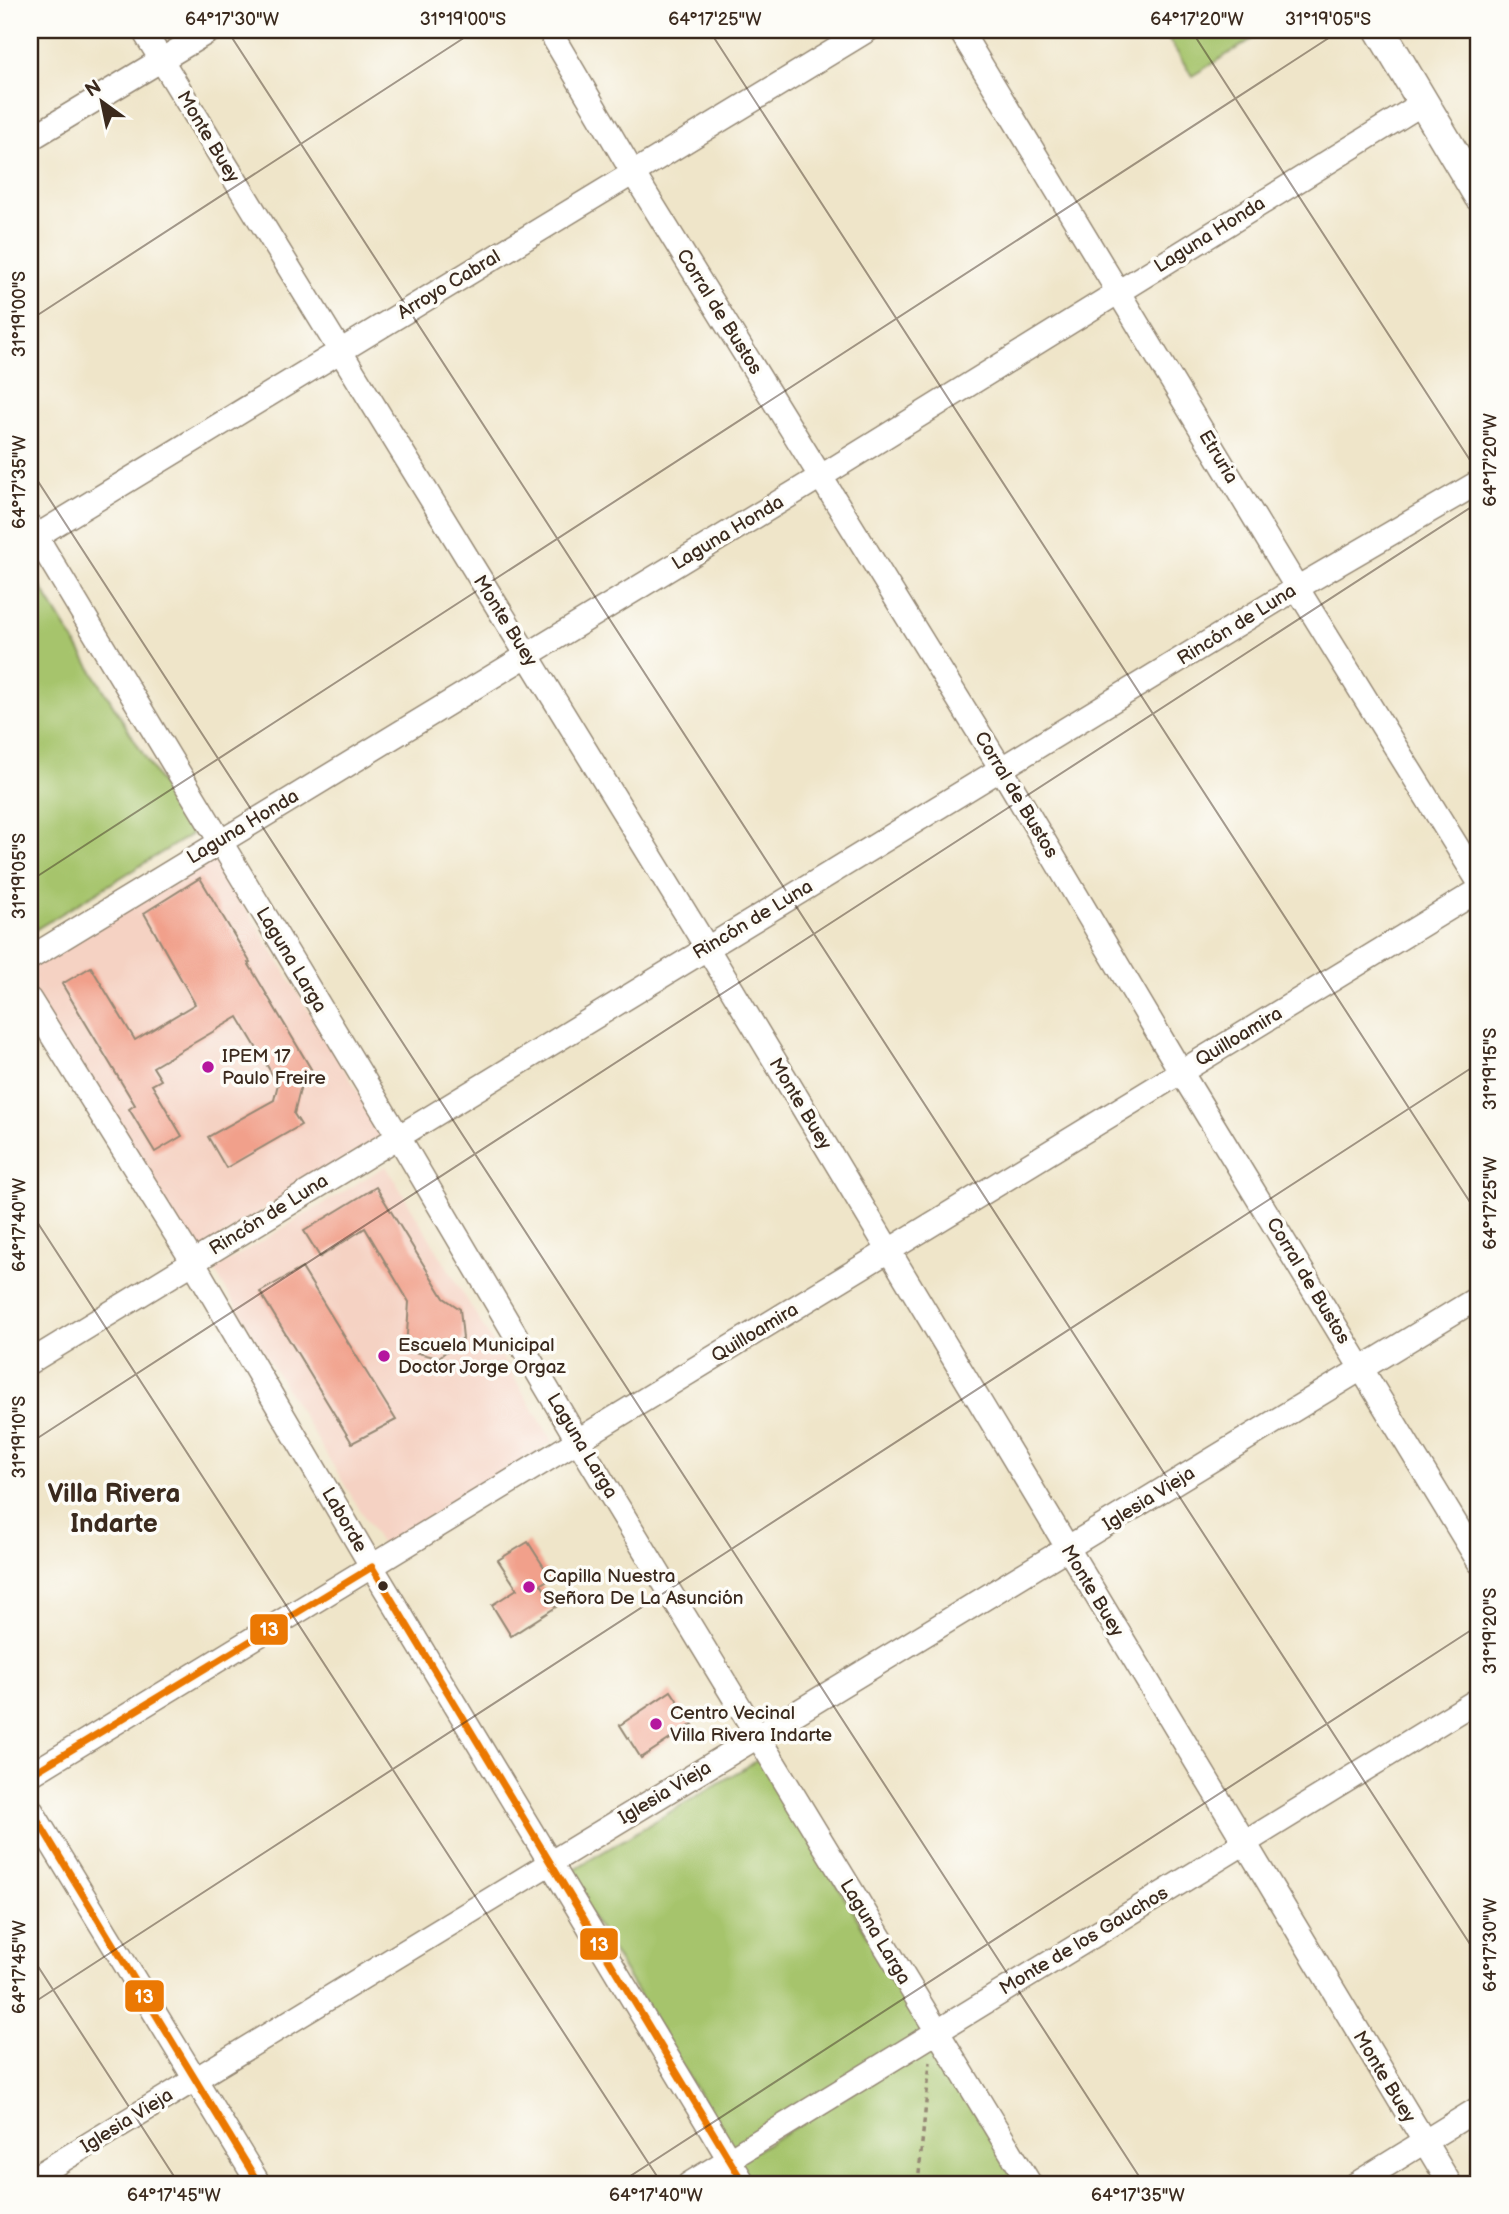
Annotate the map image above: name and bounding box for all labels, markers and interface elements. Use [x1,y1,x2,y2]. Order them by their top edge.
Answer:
text: 64°17'30"W [185,9,280,30]
text: 31°19'00"S [420,9,506,30]
text: 64°17'25"W [668,9,762,30]
text: 64°17'20"W [1150,9,1244,30]
text: 31°19'05"S [1285,9,1371,30]
north arrow [66,66,136,136]
text: N [81,75,106,103]
street label: Monte Buey [172,87,245,187]
street label: Laguna Honda [1150,192,1270,278]
street label: Arroyo Cabral [393,245,505,325]
street label: Corral de Bustos [671,245,767,379]
text: 31°19'00"S [9,271,30,357]
text: 64°17'20"W [1480,413,1501,507]
street label: Etruria [1193,426,1243,488]
text: 64°17'35"W [9,434,30,529]
street label: Laguna Honda [668,491,788,575]
street label: Monte Buey [468,571,542,671]
street label: Rincón de Luna [1173,579,1301,671]
street label: Corral de Bustos [969,728,1063,862]
street label: Laguna Honda [183,785,303,869]
text: 31°19'05"S [9,833,30,919]
street label: Rincón de Luna [689,875,817,965]
street label: Laguna Larga [251,903,331,1017]
street label: Quilloamira [1191,1002,1287,1072]
text: 31°19'15"S [1480,1028,1501,1110]
place label: IPEM 17 Paulo Freire [222,1045,326,1090]
street label: Monte Buey [764,1054,837,1154]
marker: IPEM 17 Paulo Freire [200,1059,216,1075]
text: 64°17'25"W [1480,1156,1501,1250]
street label: Rincón de Luna [205,1169,333,1261]
text: 64°17'40"W [9,1177,30,1272]
street label: Corral de Bustos [1261,1214,1355,1348]
street label: Quilloamira [707,1298,803,1368]
place label: Escuela Municipal Doctor Jorge Orgaz [398,1334,566,1379]
marker: Escuela Municipal Doctor Jorge Orgaz [376,1348,392,1364]
street label: Laguna Larga [542,1389,622,1503]
text: 31°19'10"S [9,1395,30,1478]
street label: Iglesia Vieja [1099,1462,1199,1536]
district label: Villa Rivera Indarte [48,1479,180,1540]
street label: Laborde [316,1483,372,1557]
street label: Monte Buey [1056,1541,1129,1641]
place label: Capilla Nuestra Señora De La Asunción [543,1565,744,1610]
unlabelled marker [376,1579,390,1593]
marker: Capilla Nuestra Señora De La Asunción [521,1579,537,1595]
text: 31°19'20"S [1480,1588,1501,1674]
line badge: 13 [249,1613,289,1646]
text: 13 [259,1619,279,1642]
place label: Centro Vecinal Villa Rivera Indarte [670,1702,832,1747]
marker: Centro Vecinal Villa Rivera Indarte [648,1716,664,1732]
street label: Iglesia Vieja [614,1756,716,1830]
street label: Laguna Larga [835,1875,915,1989]
street label: Monte de los Gauchos [995,1882,1173,2000]
text: 64°17'30"W [1480,1897,1501,1992]
text: 64°17'45"W [9,1920,30,2014]
line badge: 13 [579,1927,619,1961]
text: 13 [589,1934,609,1957]
line badge: 13 [124,1979,165,2013]
text: 13 [134,1986,154,2009]
street label: Monte Buey [1348,2027,1421,2127]
street label: Iglesia Vieja [77,2084,177,2158]
text: 64°17'45"W [127,2185,221,2206]
text: 64°17'40"W [609,2185,704,2206]
text: 64°17'35"W [1091,2185,1186,2206]

